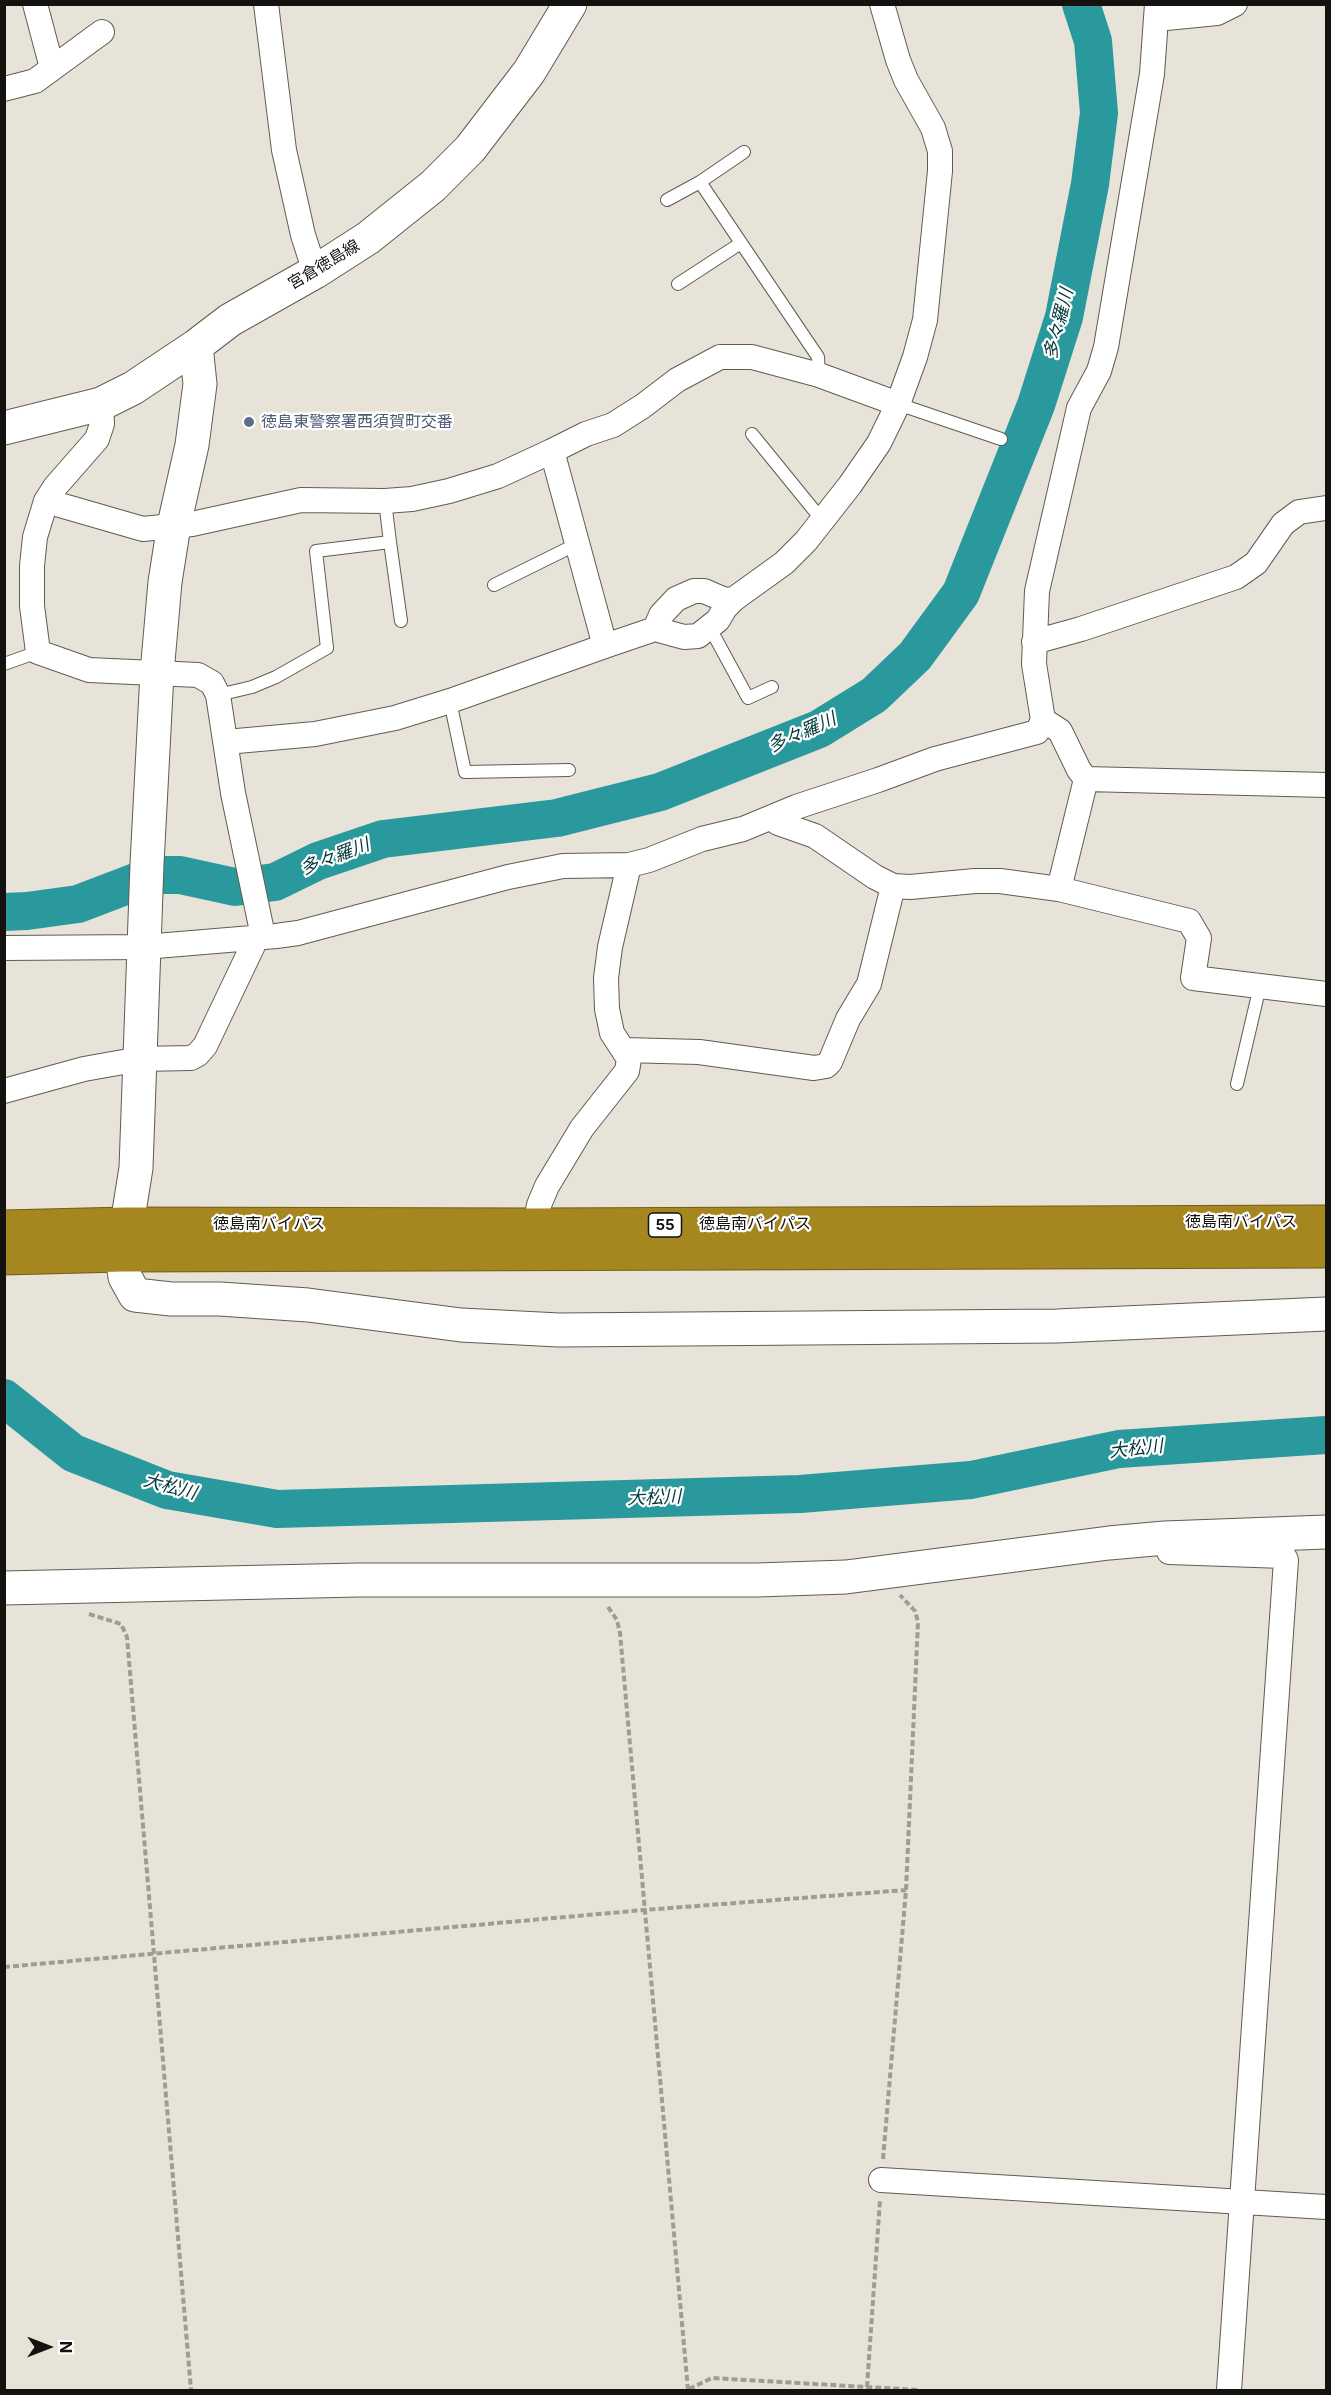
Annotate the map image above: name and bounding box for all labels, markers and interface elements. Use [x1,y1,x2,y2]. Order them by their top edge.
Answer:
street label: 宮倉徳島線 [285,236,363,294]
water label: 多々羅川 [1040,286,1078,362]
place label: 徳島東警察署西須賀町交番 [261,412,453,432]
marker: 徳島東警察署西須賀町交番 [242,415,256,429]
water label: 多々羅川 [765,708,839,758]
water label: 多々羅川 [298,834,372,880]
street label: 徳島南バイパス [1185,1212,1297,1232]
road number: 55 [648,1213,682,1237]
street label: 徳島南バイパス [213,1214,325,1234]
street label: 徳島南バイパス [699,1214,811,1234]
water label: 大松川 [1108,1435,1164,1463]
water label: 大松川 [141,1470,199,1504]
water label: 大松川 [627,1486,681,1510]
north arrow [18,2317,78,2377]
text: N [56,2341,76,2353]

